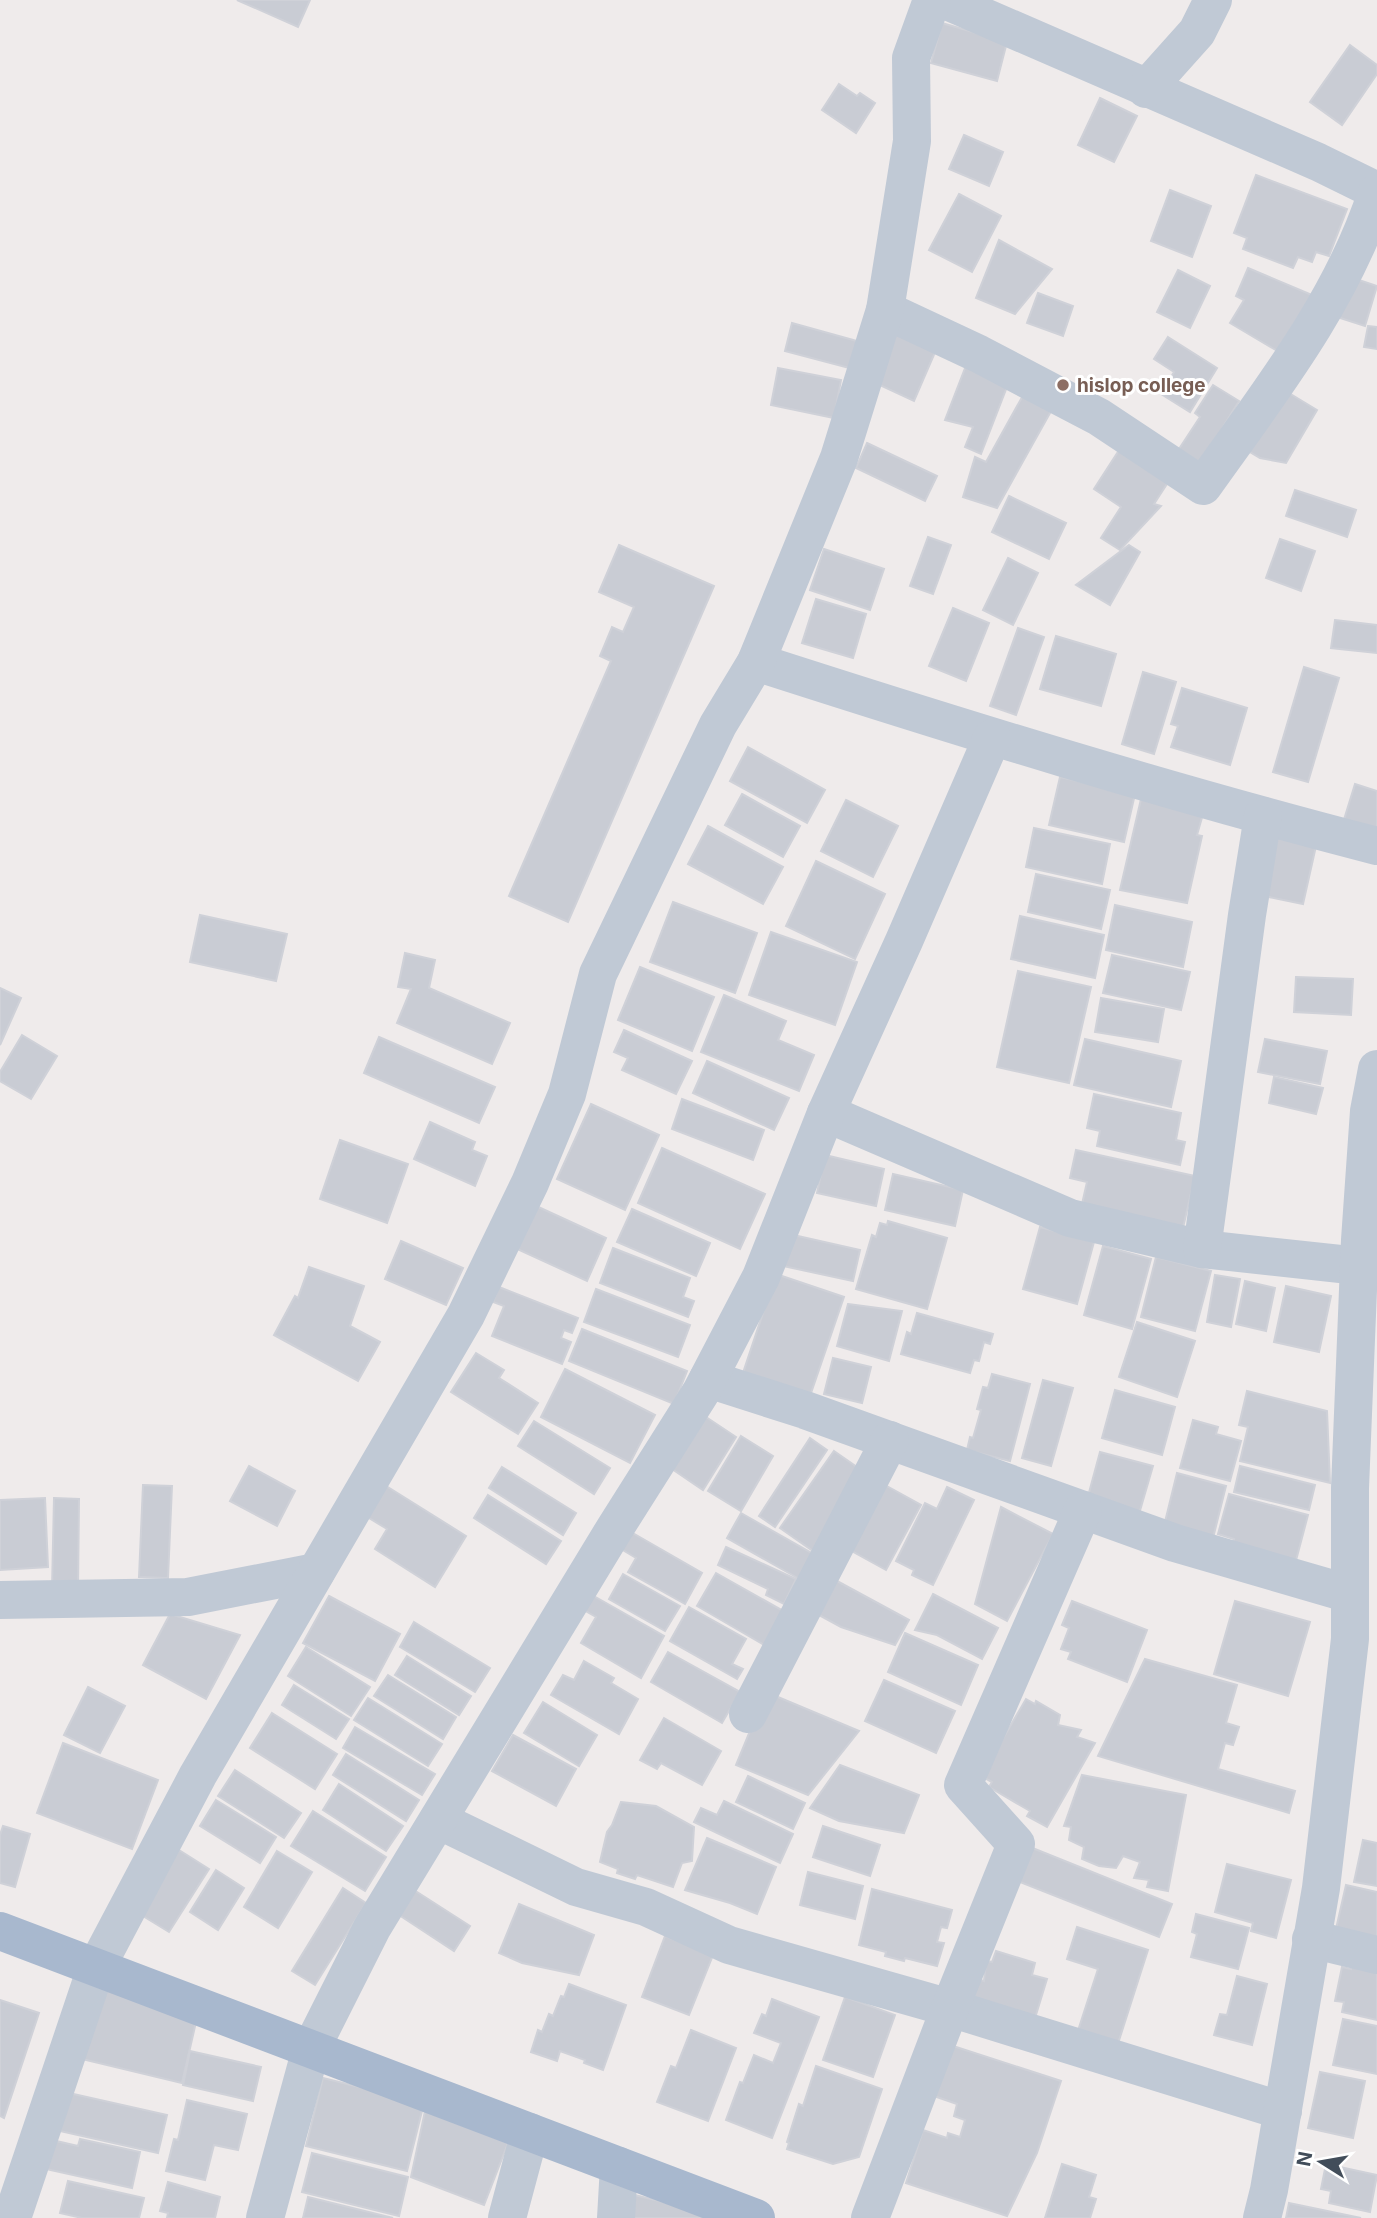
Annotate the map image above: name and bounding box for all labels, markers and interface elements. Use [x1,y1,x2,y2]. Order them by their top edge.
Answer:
place label: hislop college [1077,374,1206,397]
marker: hislop college [1055,377,1071,393]
north arrow [1286,2127,1356,2197]
text: N [1292,2150,1317,2168]

